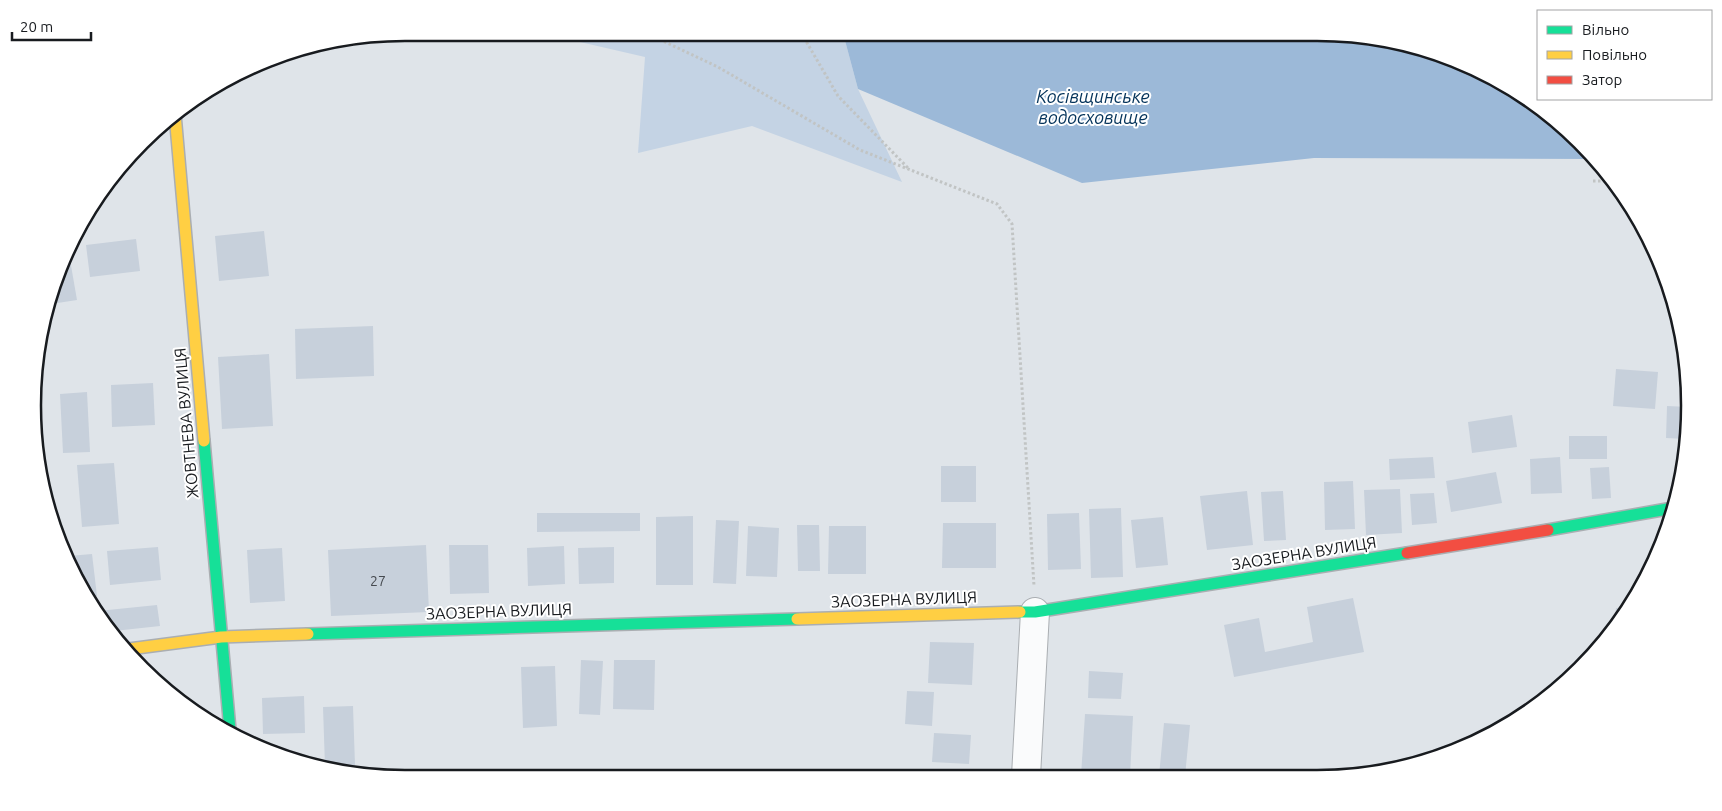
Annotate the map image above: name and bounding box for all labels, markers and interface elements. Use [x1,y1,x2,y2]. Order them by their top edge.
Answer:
scale bar [12,10,91,42]
legend [1537,10,1712,100]
text: 20 m [20,18,53,35]
text: Вільно [1582,21,1629,38]
text: Повільно [1582,46,1647,63]
text: Затор [1582,71,1622,88]
water label: Косівщинське водосховище [1036,86,1150,127]
street label: ЖОВТНЕВА ВУЛИЦЯ [170,347,202,499]
street label: ЗАОЗЕРНА ВУЛИЦЯ [1230,533,1378,573]
house number: 27 [370,573,386,589]
street label: ЗАОЗЕРНА ВУЛИЦЯ [831,587,977,611]
street label: ЗАОЗЕРНА ВУЛИЦЯ [426,599,572,623]

